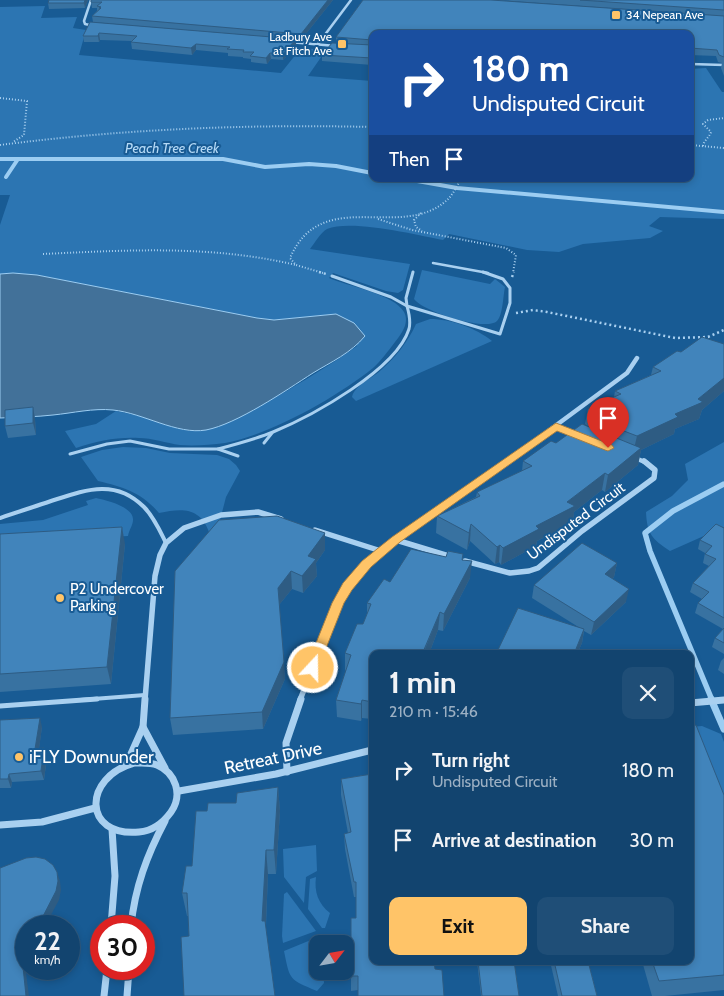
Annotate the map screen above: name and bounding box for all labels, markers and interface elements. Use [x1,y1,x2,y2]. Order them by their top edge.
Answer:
place label: 34 Nepean Ave [626,7,703,22]
marker: 34 Nepean Ave [610,9,622,21]
place label: Ladbury Ave at Fitch Ave [269,29,332,58]
marker: Ladbury Ave at Fitch Ave [336,38,348,50]
text: 180 m [472,47,569,90]
icon: right [389,50,454,115]
text: Undisputed Circuit [472,90,645,117]
water label: Peach Tree Creek [125,139,220,157]
icon: arrive [440,145,468,173]
text: Then [389,148,430,171]
pin [587,397,629,448]
icon: arrive [594,404,622,432]
street label: Undisputed Circuit [524,478,628,564]
place label: P2 Undercover Parking [70,580,164,615]
marker: P2 Undercover Parking [54,592,66,604]
position arrow [286,641,338,693]
text: 1 min [389,664,457,701]
button: close [622,667,674,719]
text: 210 m · 15:46 [389,702,478,721]
street label: Retreat Drive [222,737,324,779]
place label: iFLY Downunder [29,746,154,768]
text: Turn right [432,749,510,772]
marker: iFLY Downunder [13,751,25,763]
icon: right [389,756,417,784]
text: 180 m [622,759,674,782]
text: Undisputed Circuit [432,772,558,791]
icon: arrive [389,826,417,854]
text: Arrive at destination [432,829,596,852]
text: 30 m [630,829,674,852]
button: Exit [389,897,527,955]
button: Share [537,897,674,955]
speed limit sign: 30 [90,915,155,980]
text: 22 [34,926,61,956]
north arrow [309,935,354,980]
map controls [309,935,354,980]
text: km/h [34,952,61,967]

